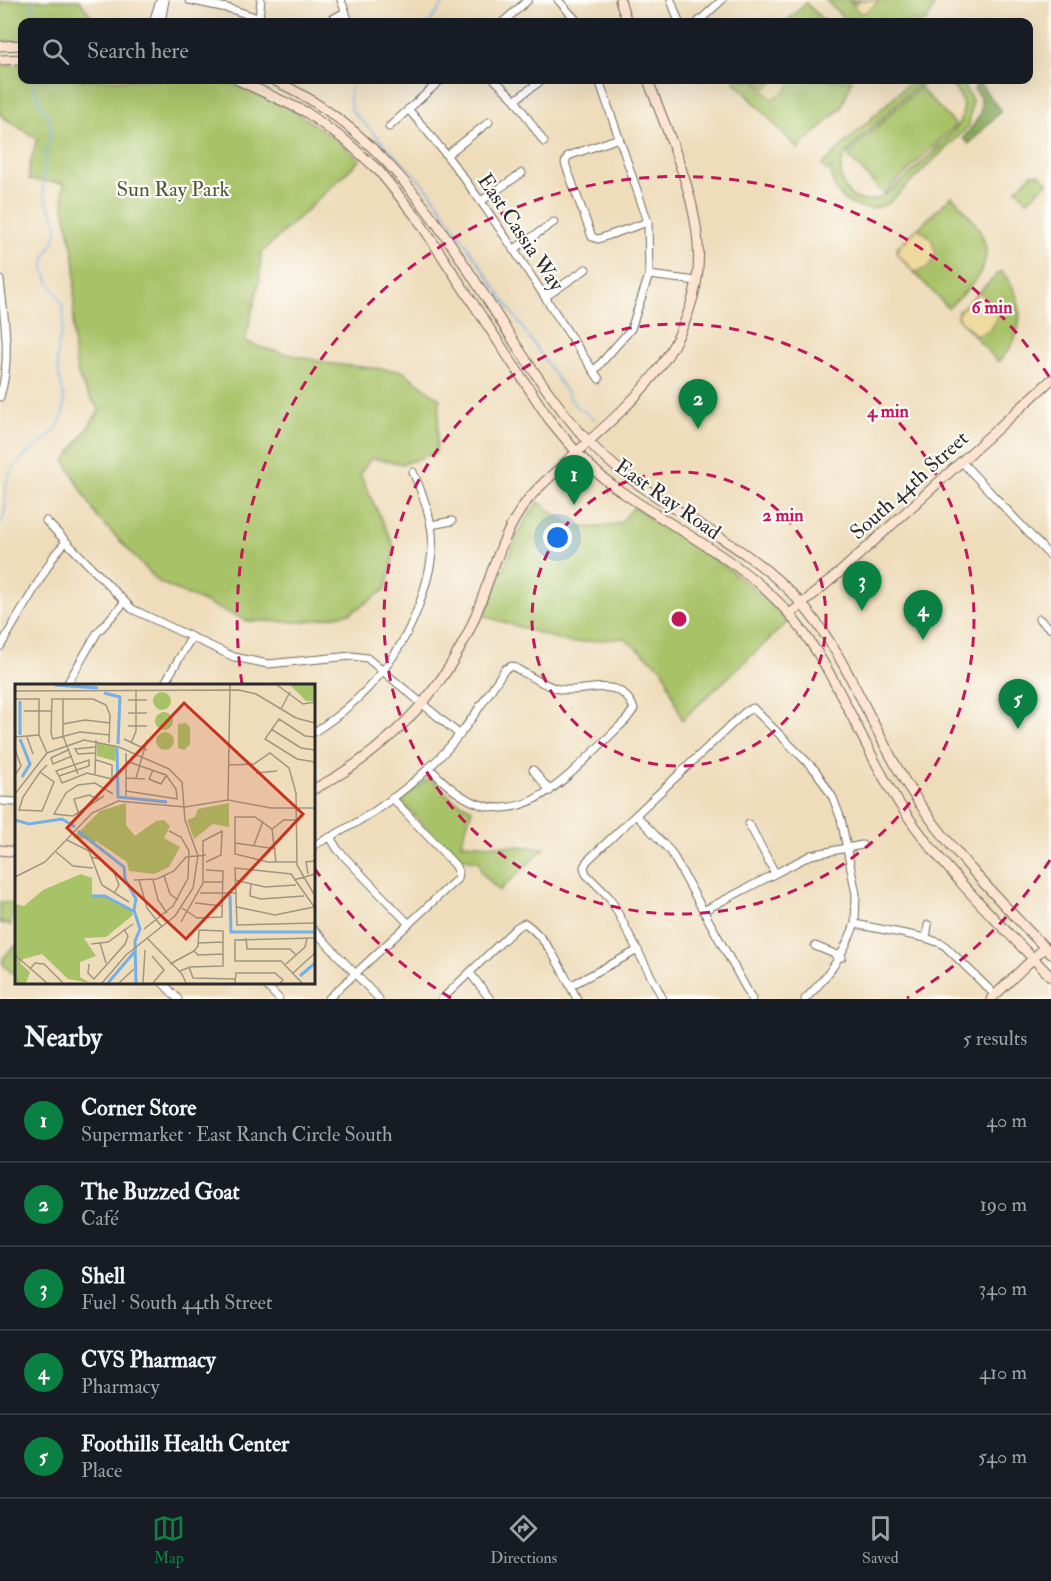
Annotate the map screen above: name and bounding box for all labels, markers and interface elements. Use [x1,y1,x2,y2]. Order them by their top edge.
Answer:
search box [18,18,1033,84]
icon: search [39,35,72,68]
text: Search here [87,37,189,65]
street label: East Cassia Way [471,168,570,297]
park label: Sun Ray Park [116,176,230,203]
text: 6 min [972,296,1013,319]
pin: 2 [678,380,718,429]
text: 4 min [866,400,909,423]
street label: South 44th Street [844,425,974,546]
street label: East Ray Road [610,453,726,546]
pin: 1 [554,456,594,505]
text: 2 min [763,504,804,527]
your location [543,523,572,552]
pin: 3 [842,562,882,611]
pin: 4 [904,590,942,640]
centre of rings [669,609,689,629]
pin: 5 [998,680,1038,729]
inset map [15,684,315,984]
text: Nearby [24,1022,102,1054]
text: 5 results [963,1026,1027,1051]
text: Corner Store [81,1094,196,1122]
text: 1 [40,1108,47,1133]
text: 40 m [986,1108,1027,1133]
text: Supermarket · East Ranch Circle South [81,1122,393,1147]
text: The Buzzed Goat [81,1178,240,1206]
text: 2 [38,1192,49,1217]
text: 190 m [980,1192,1027,1217]
text: Café [81,1206,119,1231]
text: Shell [81,1262,125,1290]
text: 3 [40,1276,47,1301]
text: 340 m [979,1276,1027,1301]
text: Fuel · South 44th Street [81,1290,272,1315]
text: CVS Pharmacy [81,1346,216,1374]
text: 4 [38,1360,49,1385]
text: 410 m [979,1360,1027,1385]
text: Pharmacy [81,1374,159,1399]
text: Foothills Health Center [81,1430,289,1458]
text: 5 [39,1444,48,1469]
text: 540 m [978,1444,1027,1469]
text: Place [81,1458,122,1483]
tab: Map [152,1512,185,1568]
tab: Directions [490,1512,557,1568]
tab: Saved [862,1512,899,1568]

